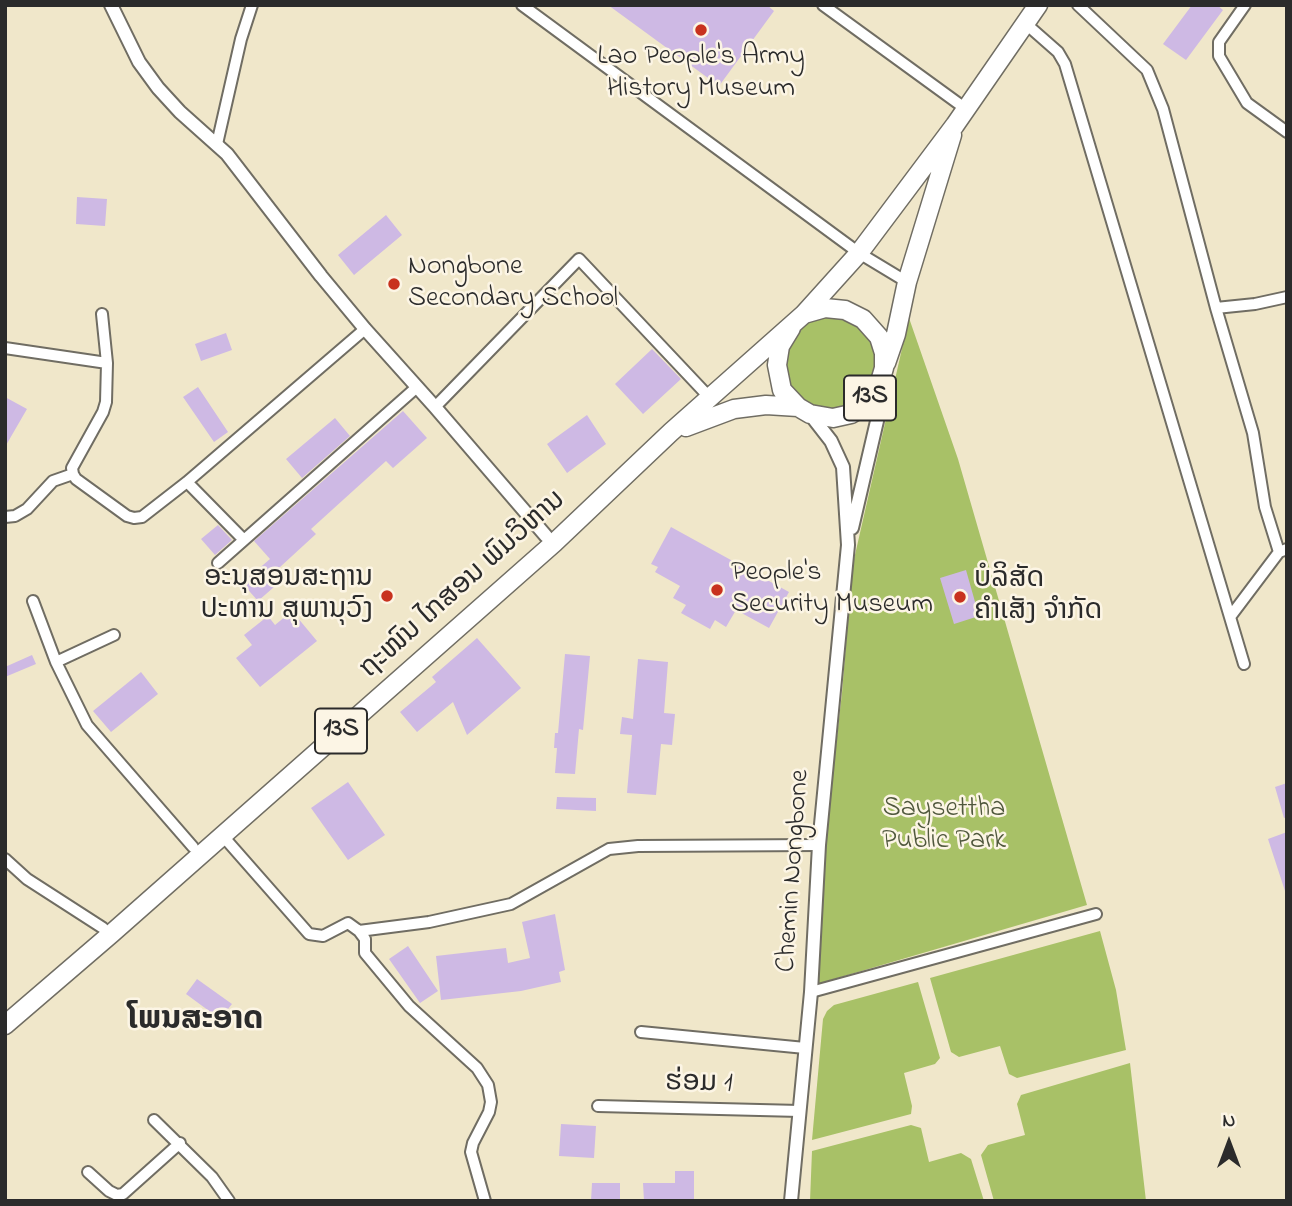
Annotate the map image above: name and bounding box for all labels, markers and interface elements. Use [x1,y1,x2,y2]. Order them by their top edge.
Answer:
marker: Lao People's Army History Museum [693,22,709,38]
place label: Lao People's Army History Museum [597,41,805,107]
place label: Nongbone Secondary School [408,251,618,317]
marker: Nongbone Secondary School [386,276,402,292]
road number: 13S [844,376,896,420]
street label: ຖະໜົນ ໄກສອນ ພົມວິຫານ [354,485,574,687]
place label: People's Security Museum [731,557,933,623]
place label: ອະນຸສອນສະຖານ ປະທານ ສຸພານຸວົງ [200,563,373,629]
place label: ບໍລິສັດ ຄຳເສັງ ຈຳກັດ [974,564,1102,630]
marker: People's Security Museum [709,582,725,598]
marker: ອະນຸສອນສະຖານ ປະທານ ສຸພານຸວົງ [379,588,395,604]
marker: ບໍລິສັດ ຄຳເສັງ ຈຳກັດ [952,589,968,605]
road number: 13S [315,708,367,754]
street label: Chemin Nongbone [771,768,819,974]
park label: Saysettha Public Park [882,793,1006,859]
district label: ໂພນສະອາດ [127,1004,263,1042]
street label: ຮ່ອມ 1 [665,1068,733,1102]
north arrow [1194,1108,1264,1178]
text: N [1223,1108,1235,1135]

